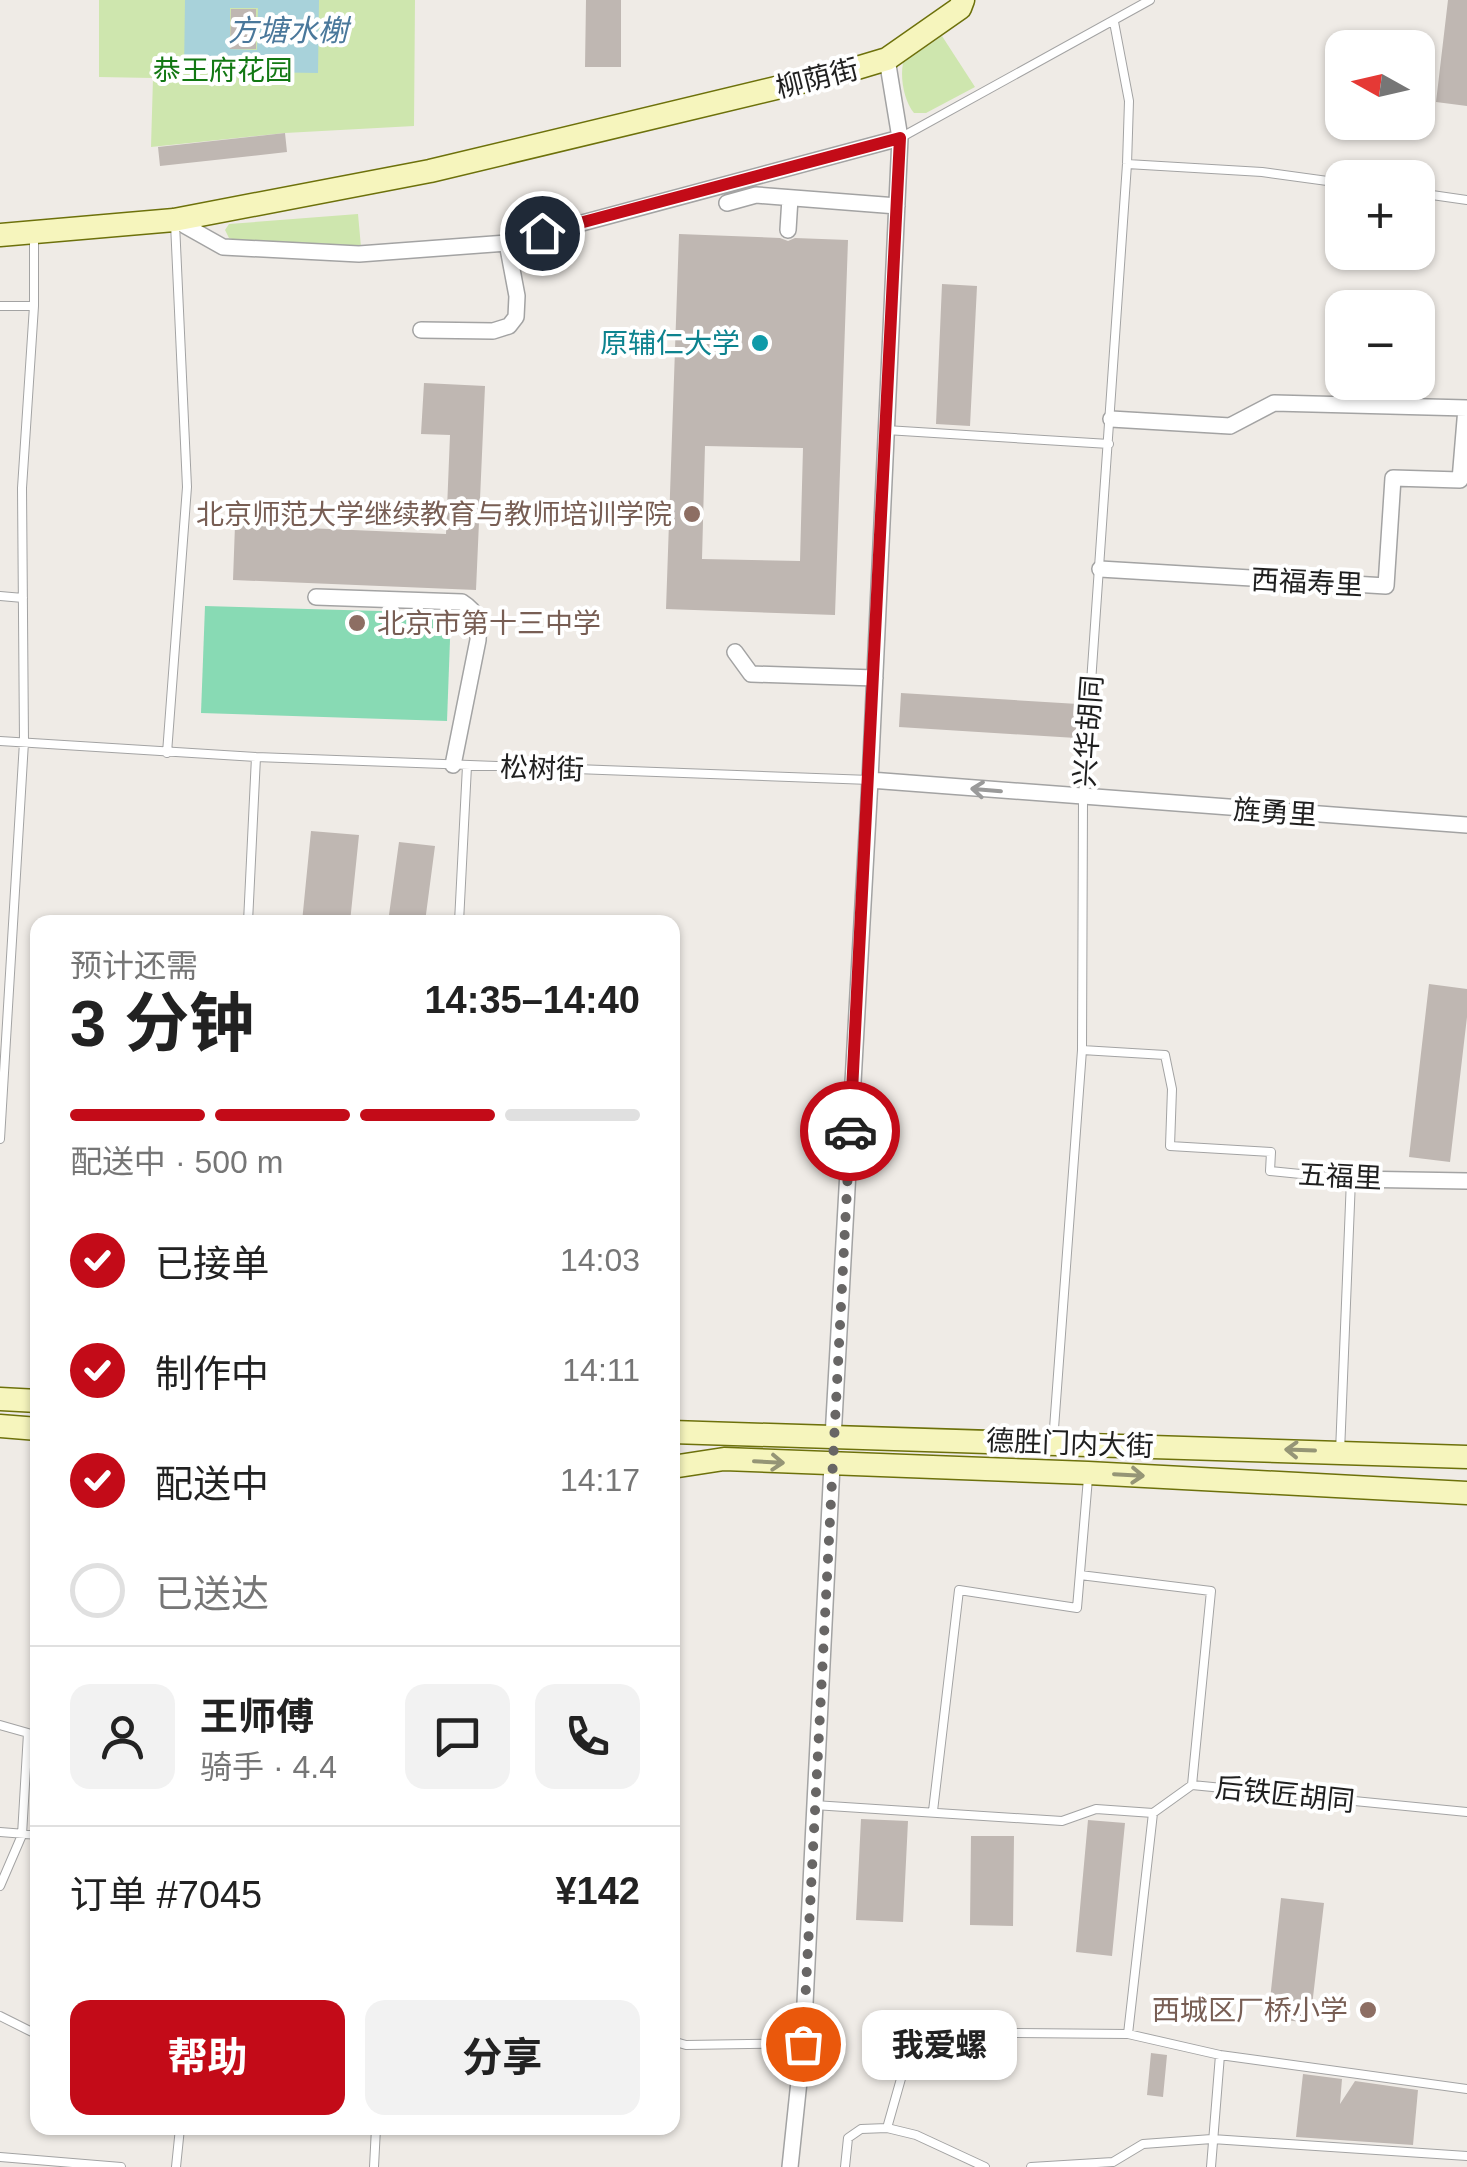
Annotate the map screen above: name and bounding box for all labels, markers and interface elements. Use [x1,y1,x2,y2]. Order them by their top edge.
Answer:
water label: 方塘水榭 [228,14,352,47]
north arrow [1325,30,1435,140]
map controls [1325,30,1435,400]
street label: 柳荫街 [773,53,862,104]
park label: 恭王府花园 [153,55,293,86]
button: + [1325,160,1435,270]
pin [500,191,585,276]
icon: home [515,206,570,261]
button: − [1325,290,1435,400]
place label: 原辅仁大学 [600,328,740,359]
marker: 原辅仁大学 [749,332,771,354]
place label: 北京师范大学继续教育与教师培训学院 [196,499,672,530]
marker: 北京师范大学继续教育与教师培训学院 [681,503,703,525]
street label: 西福寿里 [1250,564,1364,601]
place label: 北京市第十三中学 [377,608,601,639]
marker: 北京市第十三中学 [346,612,368,634]
street label: 兴华胡同 [1069,674,1108,788]
street label: 松树街 [499,752,585,785]
one-way arrow [971,780,1003,799]
street label: 旌勇里 [1232,794,1318,831]
text: 预计还需 [70,948,198,984]
text: 14:35–14:40 [424,979,640,1021]
text: 3 分钟 [70,987,254,1060]
courier [800,1081,900,1181]
icon: car [823,1104,878,1159]
text: 配送中 · 500 m [70,1144,283,1180]
street label: 五福里 [1297,1159,1383,1194]
icon: check [70,1233,125,1288]
text: 14:03 [560,1242,640,1278]
text: 已接单 [155,1243,269,1285]
icon: check [70,1343,125,1398]
text: 14:11 [562,1352,640,1388]
text: 制作中 [155,1353,269,1395]
street label: 德胜门内大街 [985,1425,1154,1462]
one-way arrow [1284,1441,1316,1460]
icon: check [70,1453,125,1508]
one-way arrow [753,1453,785,1472]
text: 14:17 [560,1462,640,1498]
text: 配送中 [155,1463,269,1505]
one-way arrow [1112,1466,1145,1485]
text: 已送达 [155,1573,269,1615]
button: person [70,1684,175,1789]
button: chat [405,1684,510,1789]
button: phone [535,1684,640,1789]
text: 王师傅 [200,1696,314,1738]
text: 骑手 · 4.4 [200,1749,337,1785]
street label: 后铁匠胡同 [1214,1772,1356,1817]
text: ¥142 [555,1870,640,1912]
text: 订单 #7045 [70,1874,262,1916]
place label: 西城区厂桥小学 [1152,1995,1348,2026]
marker: 西城区厂桥小学 [1357,1999,1379,2021]
button: 帮助 [70,2000,345,2115]
button: 分享 [365,2000,640,2115]
pin [761,2002,846,2087]
callout: 我爱螺 [863,2009,1018,2079]
icon: bag [776,2017,831,2072]
text: 我爱螺 [891,2027,988,2063]

